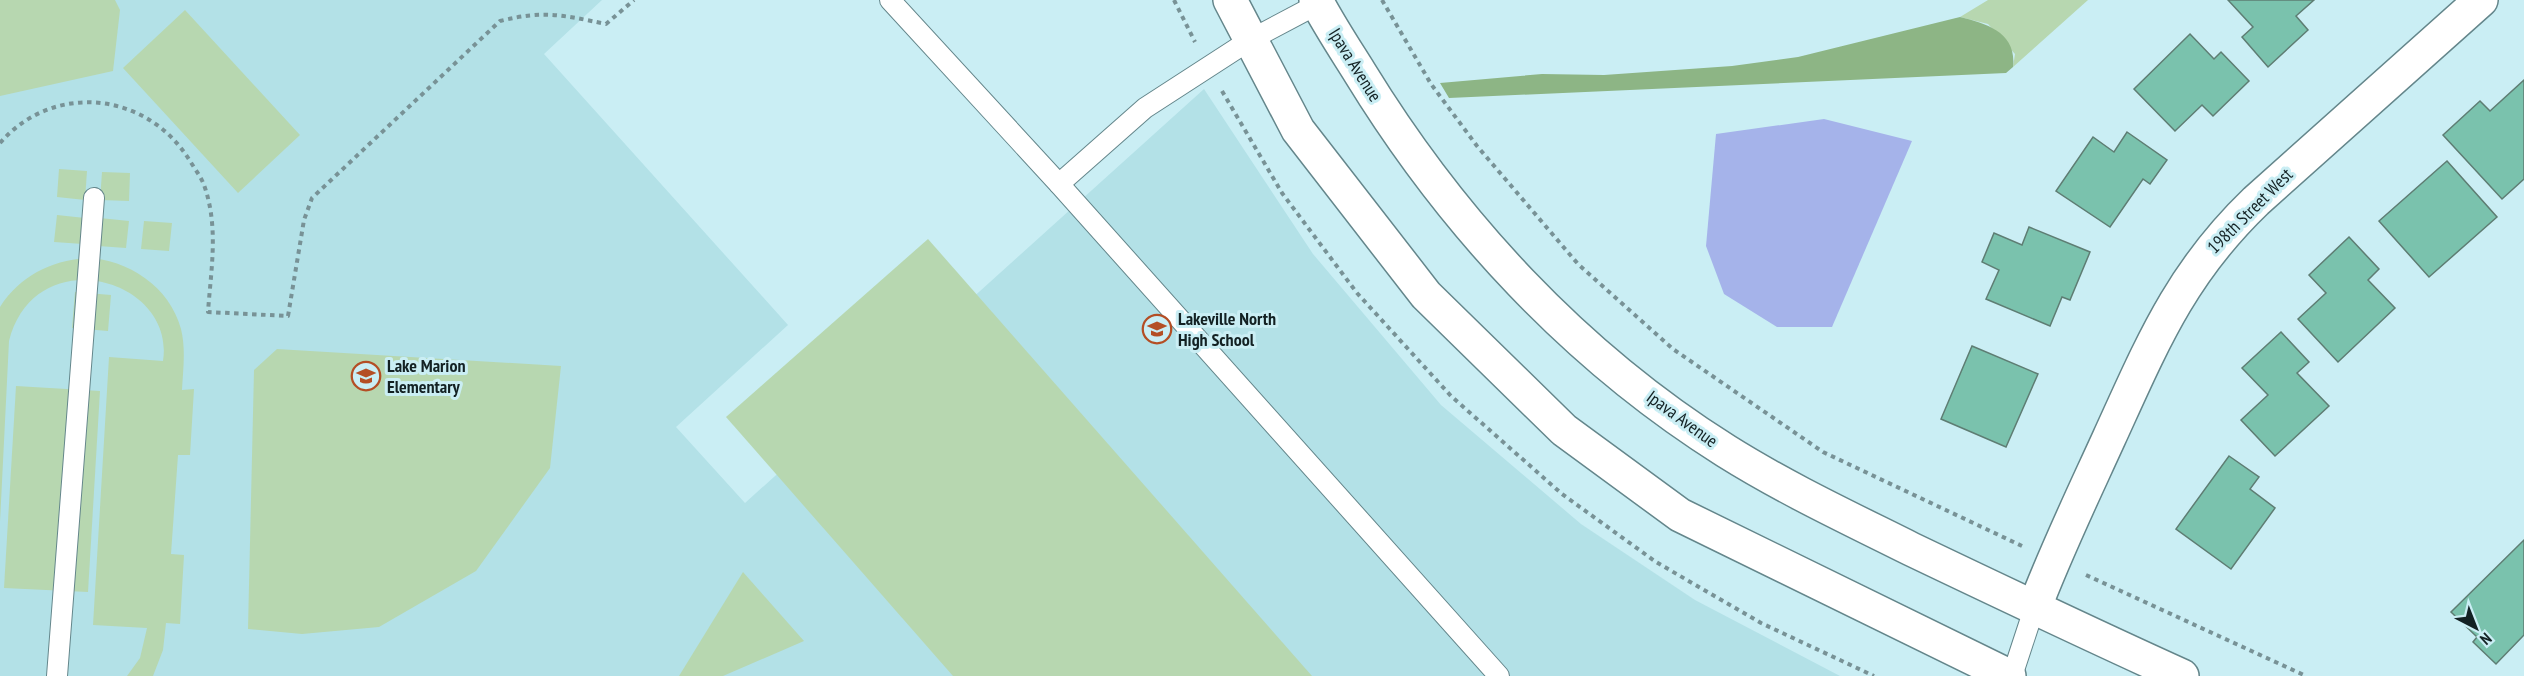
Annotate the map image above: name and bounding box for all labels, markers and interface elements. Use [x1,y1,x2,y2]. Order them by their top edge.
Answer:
street label: Ipava Avenue [1324,24,1387,106]
street label: 198th Street West [2202,163,2297,258]
place label: Lakeville North High School [1178,307,1276,351]
school or university icon: Lakeville North High School [1141,313,1173,345]
place label: Lake Marion Elementary [387,354,466,398]
school or university icon: Lake Marion Elementary [350,360,382,392]
street label: Ipava Avenue [1642,385,1722,452]
north arrow [2446,598,2506,658]
text: N [2476,629,2496,649]

